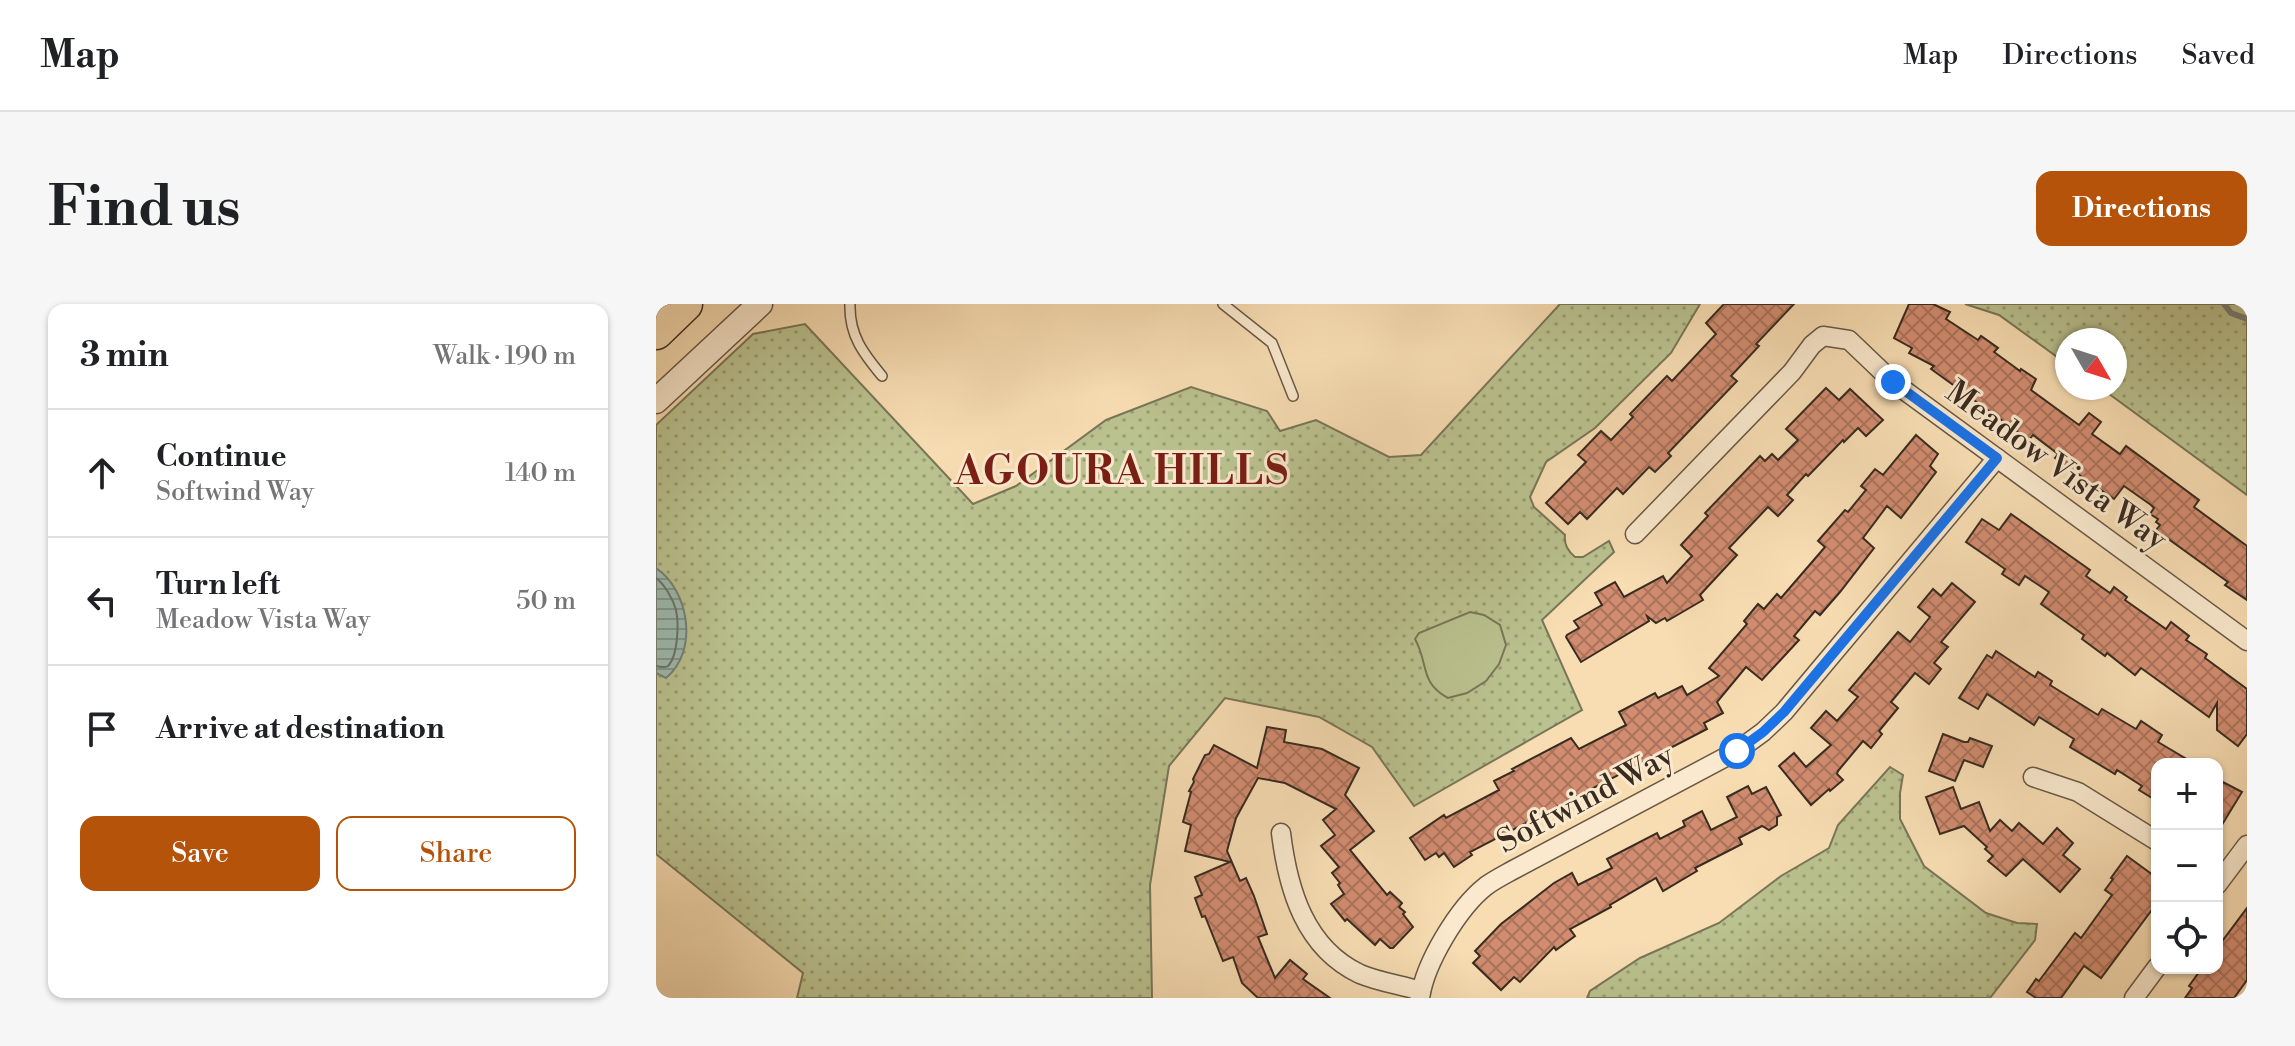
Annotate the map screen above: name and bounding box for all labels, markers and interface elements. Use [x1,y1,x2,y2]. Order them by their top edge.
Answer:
text: Map [40,32,120,79]
text: Map [1903,38,1958,73]
text: Directions [2002,38,2137,73]
text: Saved [2181,38,2255,73]
button: Directions [2036,171,2247,246]
text: Find us [48,173,241,243]
north arrow [2055,328,2127,400]
text: 3 min [80,335,169,377]
text: Walk · 190 m [433,340,576,372]
route end [1875,364,1911,400]
street label: Meadow Vista Way [1938,372,2175,560]
text: Continue [156,438,287,476]
district label: AGOURA HILLS [953,447,1290,497]
icon: ahead [80,451,124,495]
text: 140 m [505,457,576,489]
text: Softwind Way [156,476,314,508]
text: Turn left [156,566,280,604]
icon: left [80,579,124,623]
text: 50 m [516,585,576,617]
text: Meadow Vista Way [156,604,370,636]
icon: arrive [80,707,124,751]
text: Arrive at destination [156,710,445,748]
route start [1719,733,1755,769]
street label: Softwind Way [1490,735,1681,862]
map controls [2151,758,2223,974]
button: + [2151,758,2223,830]
button: Save [80,816,320,891]
button: Share [336,816,576,891]
button: − [2151,830,2223,902]
button: locate [2151,902,2223,974]

